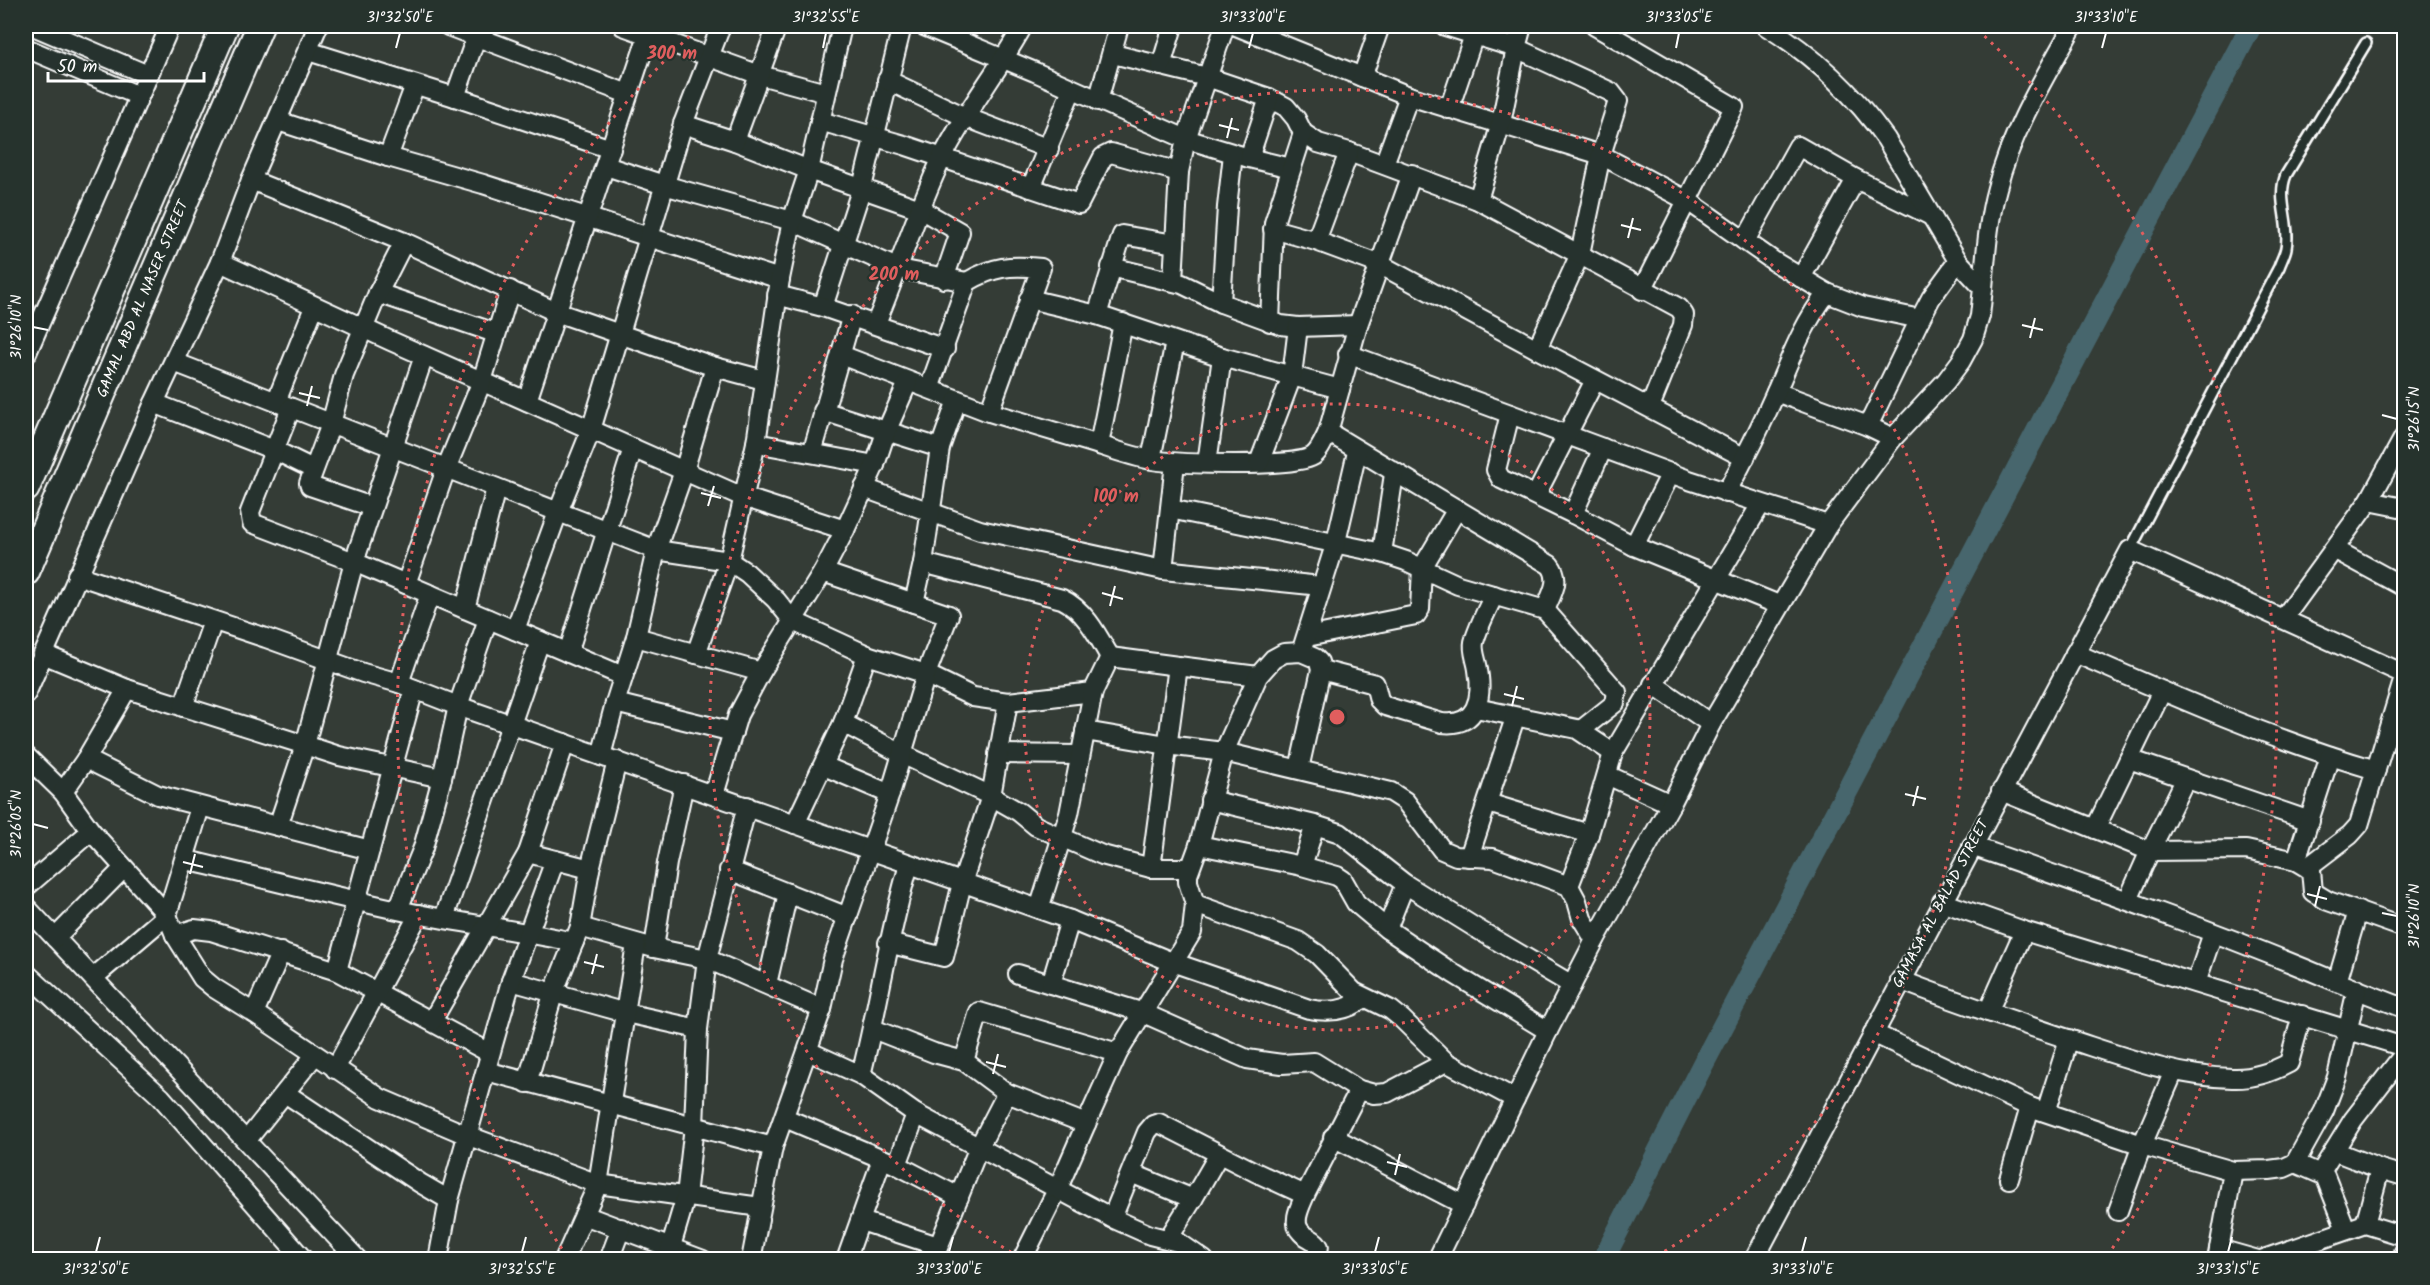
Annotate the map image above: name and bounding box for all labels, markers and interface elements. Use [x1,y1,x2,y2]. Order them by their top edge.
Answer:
text: 31°32'50"E [366,6,435,30]
text: 31°32'55"E [792,6,861,30]
text: 31°33'00"E [1220,6,1287,30]
text: 31°33'05"E [1646,6,1714,30]
text: 31°33'10"E [2074,6,2139,30]
text: 300 m [646,40,697,69]
scale bar [48,45,204,83]
text: 50 m [57,53,97,82]
street label: GAMAL ABD AL NASER STREET [90,195,196,401]
text: 200 m [869,261,920,290]
text: 31°26'10"N [5,295,29,359]
text: 31°26'15"N [2403,386,2427,452]
text: 100 m [1093,483,1139,512]
centre of rings [1327,707,1347,727]
text: 31°26'05"N [5,790,29,858]
street label: GAMASA AL BALAD STREET [1886,814,1997,992]
text: 31°26'10"N [2403,884,2427,948]
text: 31°32'50"E [62,1258,131,1282]
text: 31°32'55"E [488,1258,557,1282]
text: 31°33'00"E [916,1258,983,1282]
text: 31°33'05"E [1342,1258,1410,1282]
text: 31°33'10"E [1770,1258,1835,1282]
text: 31°33'15"E [2196,1258,2261,1282]

